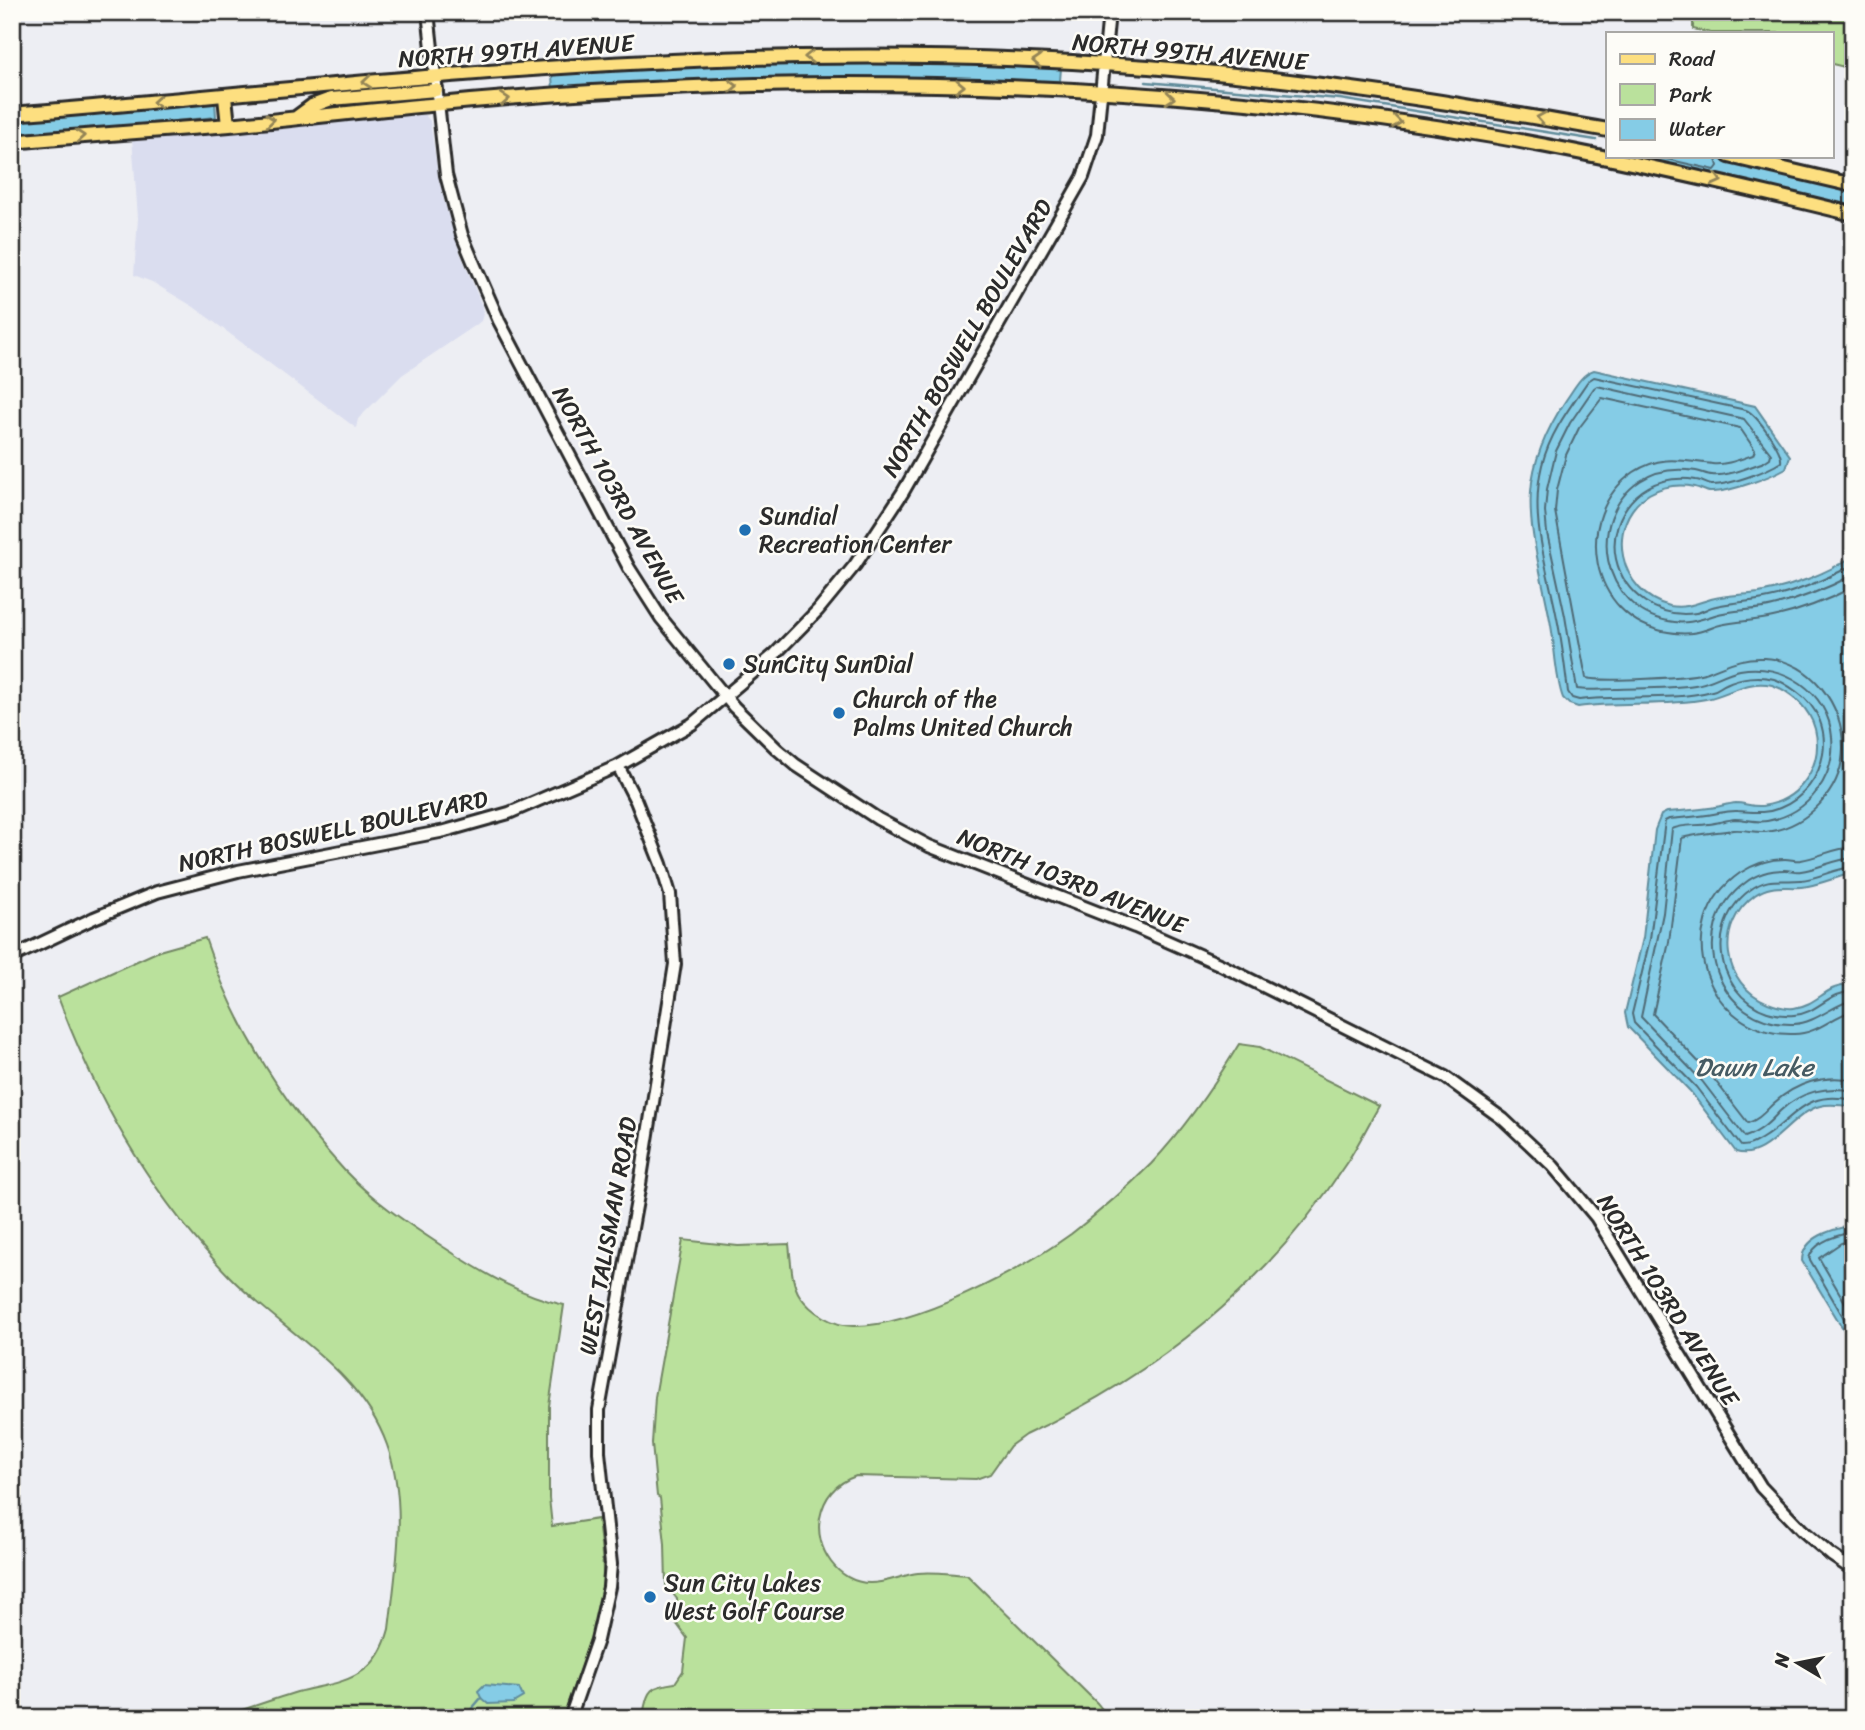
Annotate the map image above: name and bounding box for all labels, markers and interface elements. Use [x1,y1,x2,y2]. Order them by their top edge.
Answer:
street label: NORTH 99TH AVENUE [1071,21,1311,83]
street label: NORTH 99TH AVENUE [397,22,637,80]
legend [1606,32,1834,158]
text: Road [1669,40,1716,78]
one-way arrow [804,49,814,65]
one-way arrow [1031,54,1042,69]
one-way arrow [361,75,372,90]
text: Park [1669,76,1712,114]
one-way arrow [727,79,738,94]
one-way arrow [955,79,966,94]
one-way arrow [1165,90,1176,105]
one-way arrow [500,92,511,107]
one-way arrow [152,94,163,109]
text: Water [1669,110,1726,148]
one-way arrow [1535,111,1546,126]
one-way arrow [264,113,275,128]
one-way arrow [1391,115,1402,130]
one-way arrow [75,129,86,144]
one-way arrow [1711,172,1723,187]
street label: NORTH BOSWELL BOULEVARD [870,190,1064,485]
street label: NORTH 103RD AVENUE [540,378,696,614]
place label: Sundial Recreation Center [759,495,953,565]
marker: Sundial Recreation Center [737,522,753,538]
place label: SunCity SunDial [743,643,914,685]
marker: SunCity SunDial [721,656,737,672]
place label: Church of the Palms United Church [853,678,1073,748]
marker: Church of the Palms United Church [831,705,847,721]
street label: NORTH BOSWELL BOULEVARD [174,778,492,884]
street label: NORTH 103RD AVENUE [951,816,1195,947]
water label: Dawn Lake [1695,1044,1816,1090]
street label: WEST TALISMAN ROAD [566,1113,650,1358]
street label: NORTH 103RD AVENUE [1585,1185,1751,1416]
place label: Sun City Lakes West Golf Course [664,1562,845,1632]
marker: Sun City Lakes West Golf Course [642,1589,658,1605]
north arrow [1764,1628,1834,1698]
text: N [1764,1650,1799,1670]

